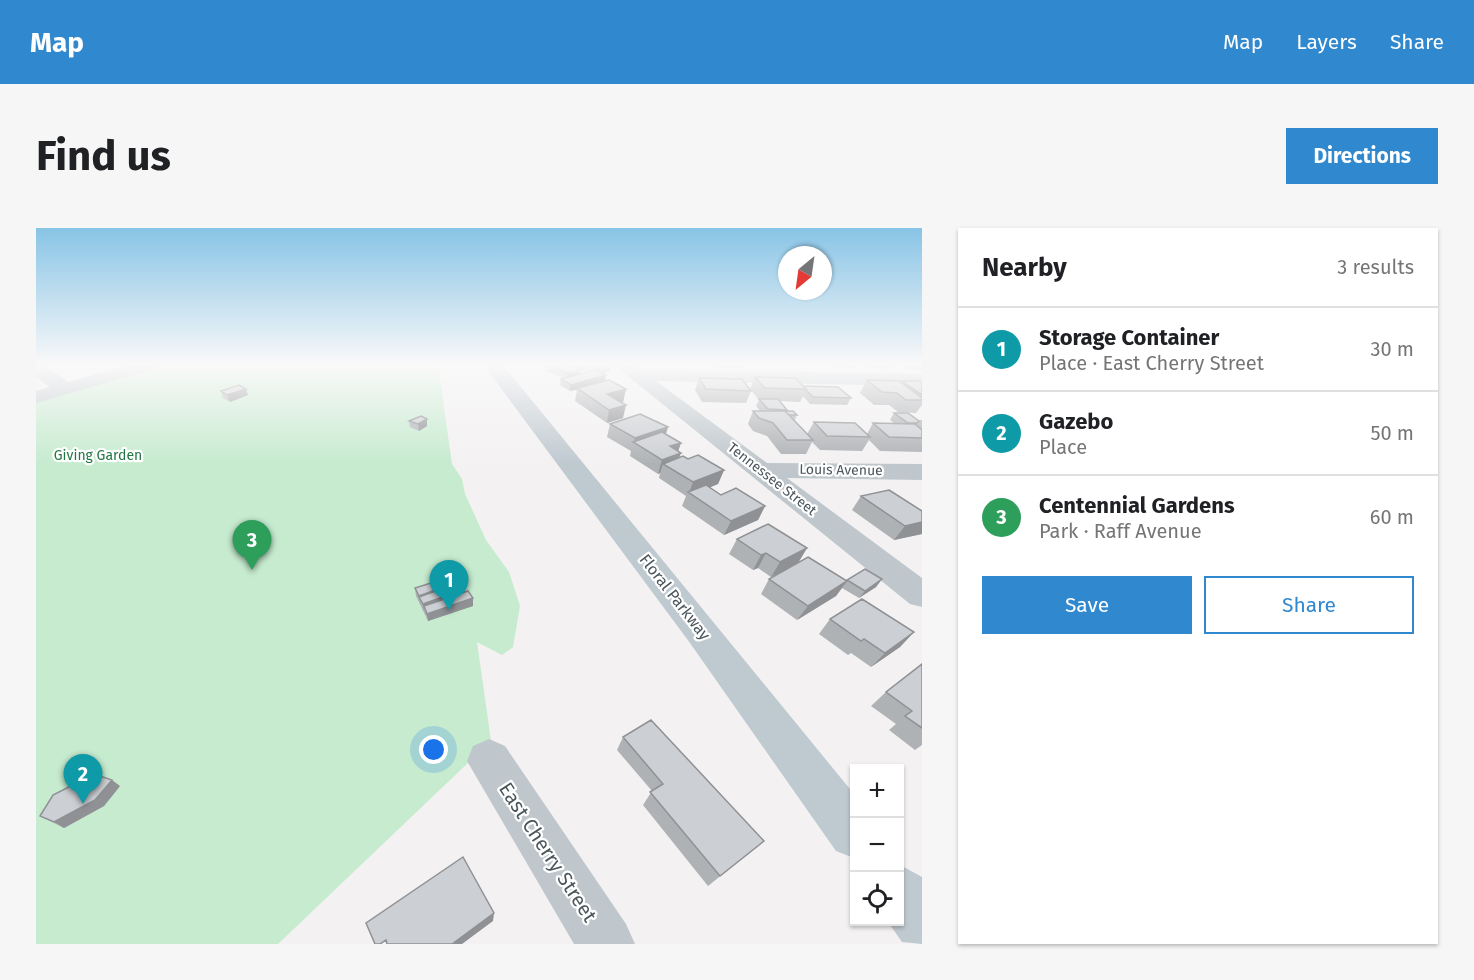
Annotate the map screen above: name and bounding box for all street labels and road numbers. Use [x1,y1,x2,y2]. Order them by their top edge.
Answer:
street label: Tennessee Street [724,439,821,520]
street label: Louis Avenue [799,461,883,479]
street label: Floral Parkway [636,550,715,644]
street label: East Cherry Street [494,778,602,927]

